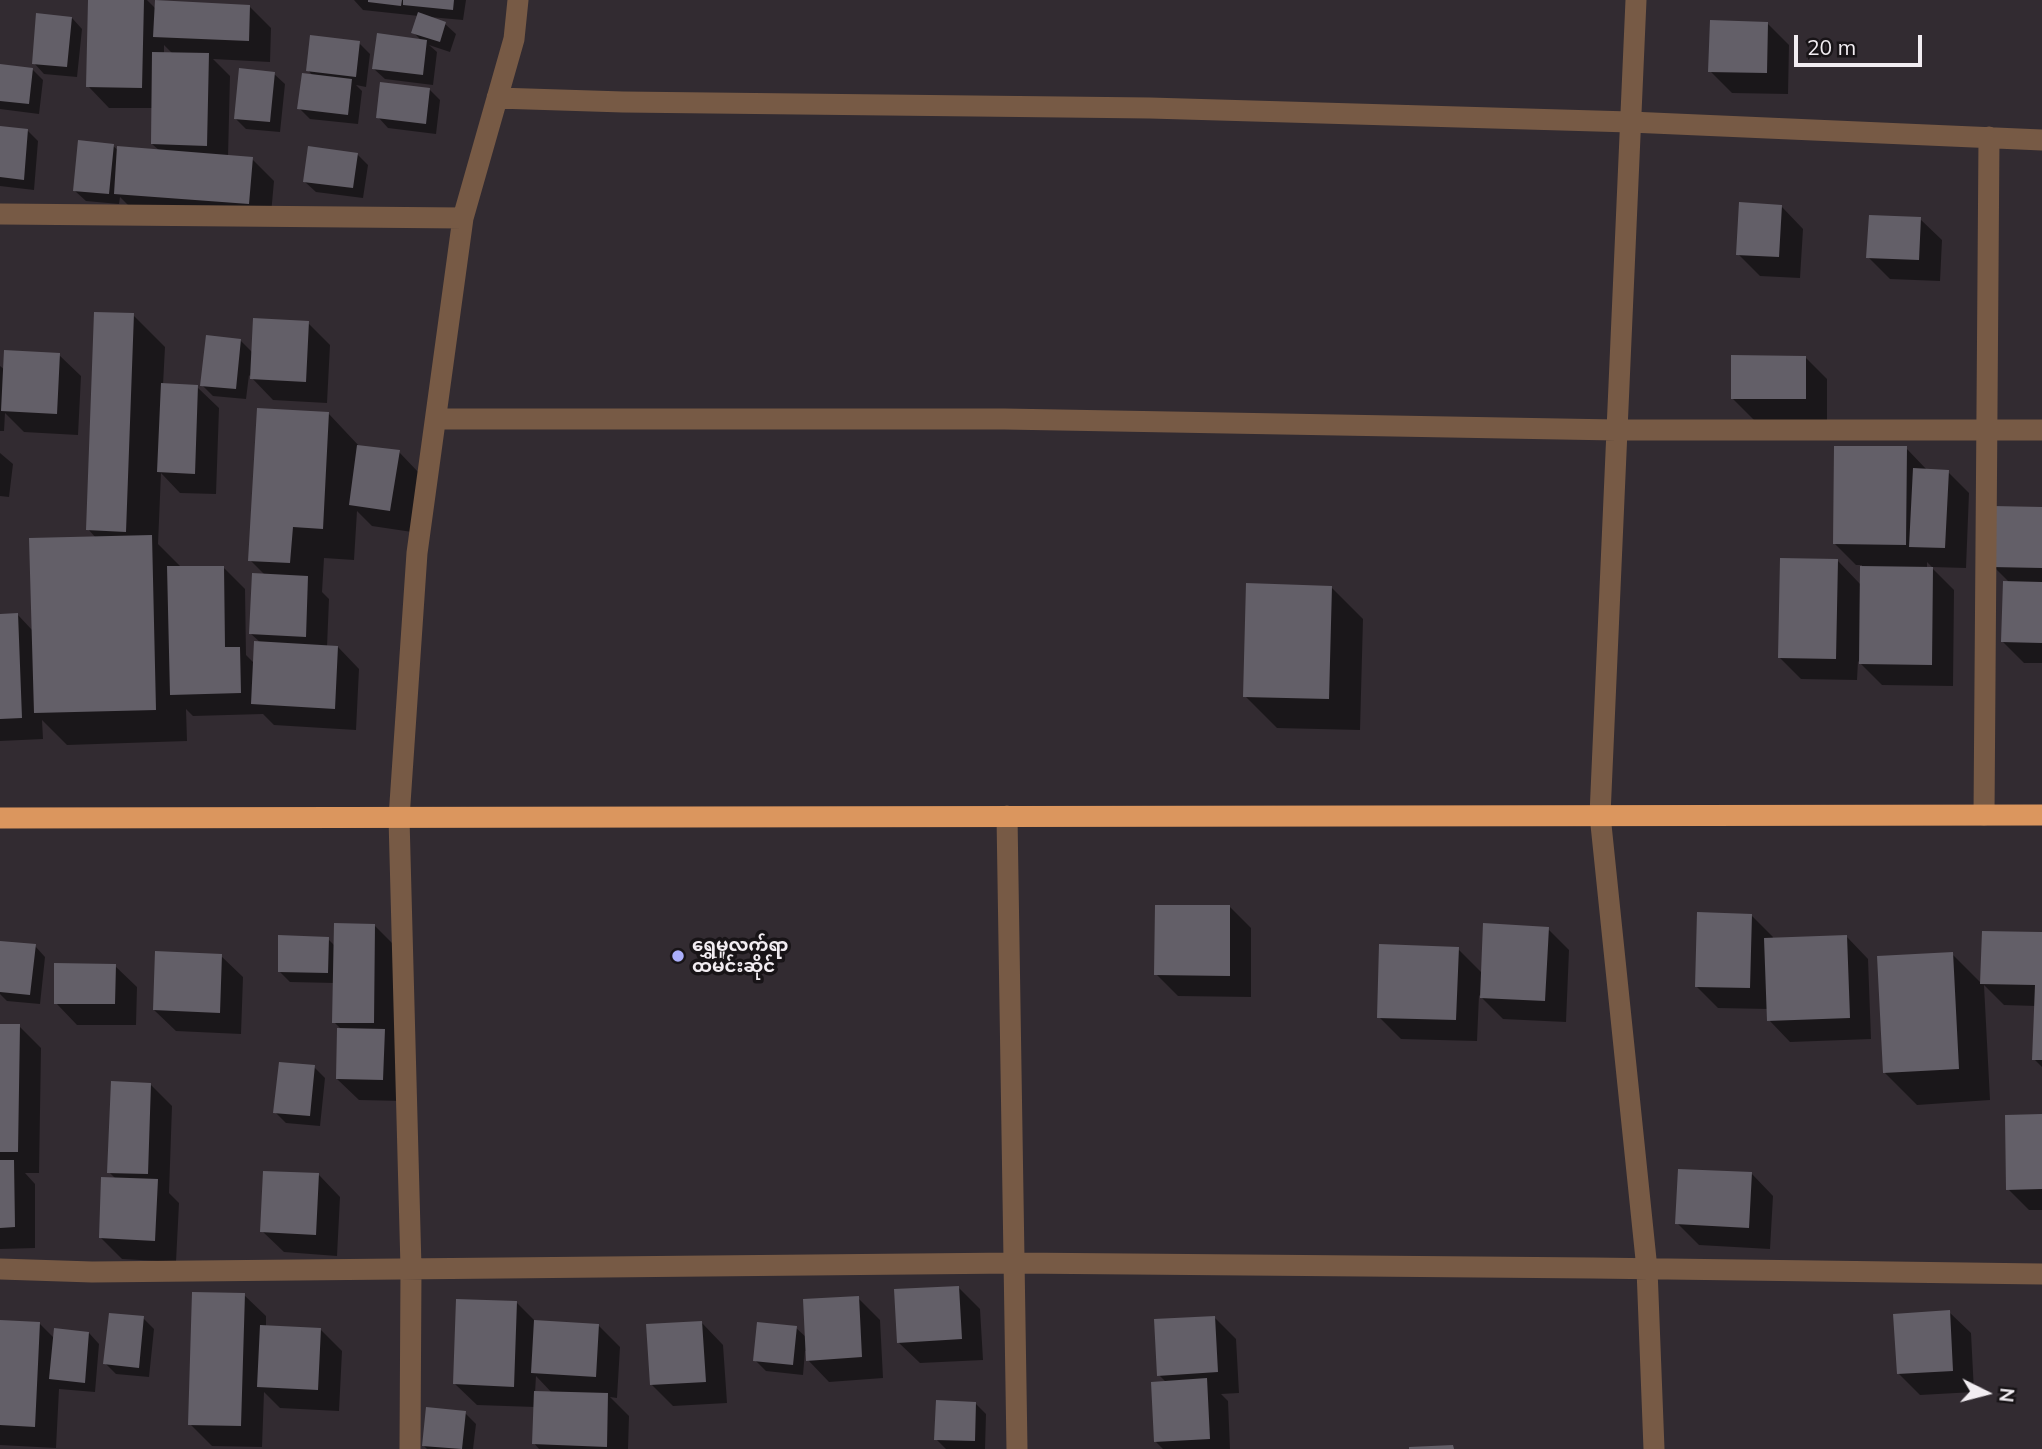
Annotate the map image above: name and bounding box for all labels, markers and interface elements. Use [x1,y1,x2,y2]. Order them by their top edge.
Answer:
scale bar [1797,21,1925,65]
text: 20 m [1807,34,1856,60]
place label: ရွှေမူလက်ရာ ထမင်းဆိုင် [692,935,788,978]
marker: ရွှေမူလက်ရာ ထမင်းဆိုင် [670,948,686,964]
north arrow [1951,1358,2021,1428]
text: N [1994,1387,2020,1404]

